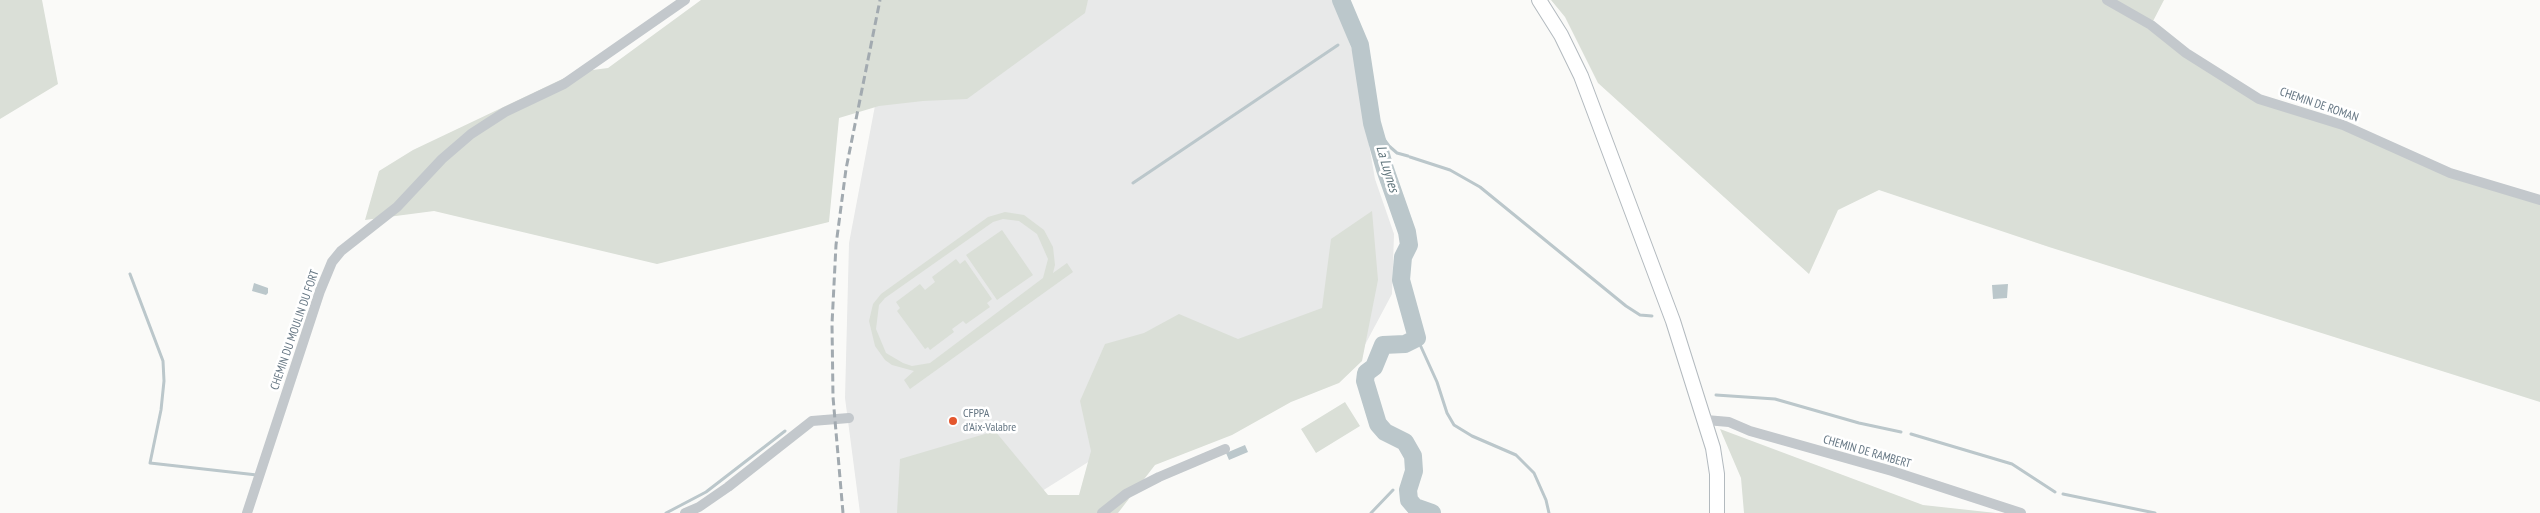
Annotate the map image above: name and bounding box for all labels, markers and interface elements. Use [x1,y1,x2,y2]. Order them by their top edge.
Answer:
street label: CHEMIN DE ROMAN [2278,85,2360,125]
water label: La Luynes [1372,144,1402,194]
street label: CHEMIN DU MOULIN DU FORT [268,268,322,392]
place label: CFPPA d'Aix-Valabre [963,407,1016,435]
marker: CFPPA d'Aix-Valabre [947,415,959,427]
street label: CHEMIN DE RAMBERT [1821,433,1913,471]

